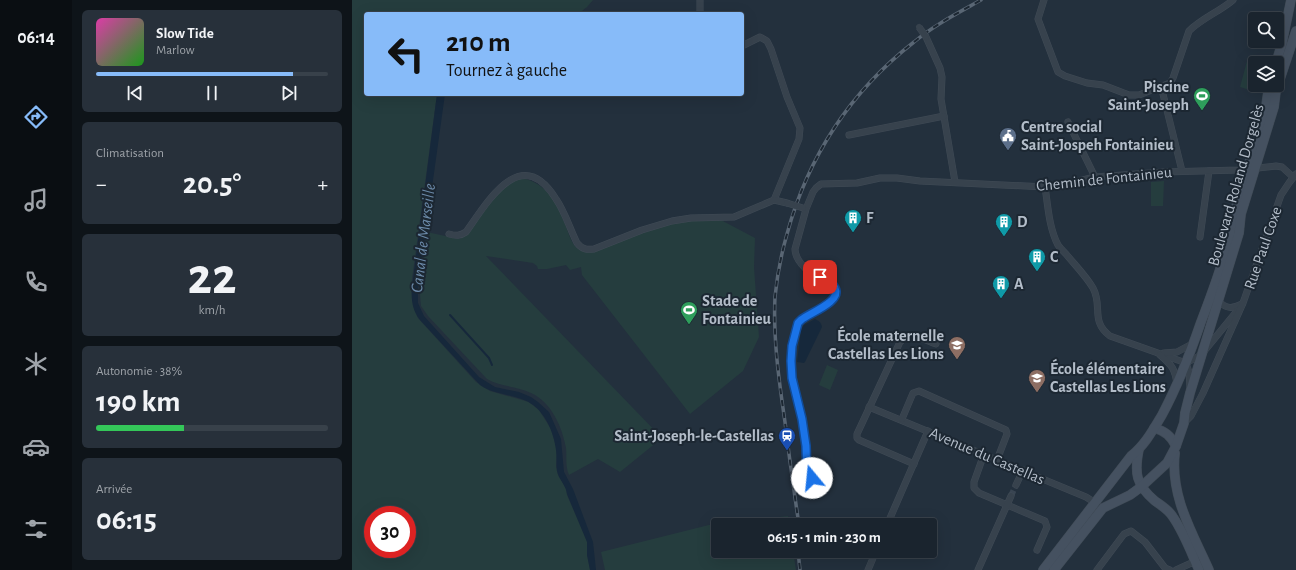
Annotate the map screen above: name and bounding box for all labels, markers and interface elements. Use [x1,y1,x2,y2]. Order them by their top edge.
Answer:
map controls [1248,12,1284,92]
button: search [1248,12,1284,48]
text: Slow Tide [156,26,214,41]
icon: left [380,28,432,80]
text: 06:14 [17,29,55,47]
text: 210 m [446,29,511,57]
text: Marlow [156,44,194,57]
button: layers [1248,56,1284,92]
text: Tournez à gauche [446,62,567,80]
place label: Piscine Saint-Joseph [1108,79,1189,113]
icon: previous [124,82,146,104]
icon: pause [201,82,223,104]
icon: next [278,82,300,104]
sports icon: Piscine Saint-Joseph [1192,86,1212,111]
street label: Boulevard Roland Dorgelès [1205,102,1267,268]
icon: directions [22,103,50,131]
place label: Centre social Saint-Jospeh Fontainieu [1021,119,1174,153]
public building icon: Centre social Saint-Jospeh Fontainieu [998,126,1018,151]
text: Climatisation [96,147,164,160]
street label: Chemin de Fontainieu [1035,164,1173,194]
text: 20.5° [183,169,241,199]
text: − [96,173,107,195]
text: + [317,173,328,195]
water label: Canal de Marseille [408,182,438,294]
icon: music [22,186,50,214]
street label: Rue Paul Coxe [1241,205,1285,291]
building icon: F [843,208,863,233]
place label: F [866,210,874,226]
building icon: D [994,212,1014,237]
place label: D [1017,214,1028,230]
building icon: C [1027,247,1047,272]
place label: C [1050,249,1059,265]
text: 22 [188,251,236,303]
pin [803,260,837,294]
icon: arrive [809,266,831,288]
icon: phone [22,268,50,296]
building icon: A [991,274,1011,299]
place label: A [1014,276,1024,292]
place label: Stade de Fontainieu [702,293,772,327]
sports icon: Stade de Fontainieu [679,300,699,325]
text: km/h [199,304,225,317]
place label: École maternelle Castellas Les Lions [828,325,944,362]
school or university icon: École maternelle Castellas Les Lions [947,335,967,360]
icon: climate [22,350,50,378]
place label: École élémentaire Castellas Les Lions [1050,358,1166,395]
text: Autonomie · 38% [96,365,182,378]
school or university icon: École élémentaire Castellas Les Lions [1027,368,1047,393]
text: 190 km [96,387,181,417]
street label: Avenue du Castellas [927,425,1047,488]
station icon: Saint-Joseph-le-Castellas [777,426,797,451]
place label: Saint-Joseph-le-Castellas [614,428,774,444]
icon: car [22,433,50,461]
position arrow [791,457,833,499]
text: Arrivée [96,483,132,496]
text: 06:15 [96,505,157,535]
speed limit sign: 30 [364,506,416,558]
icon: filters [22,515,50,543]
text: 06:15 · 1 min · 230 m [767,530,881,545]

